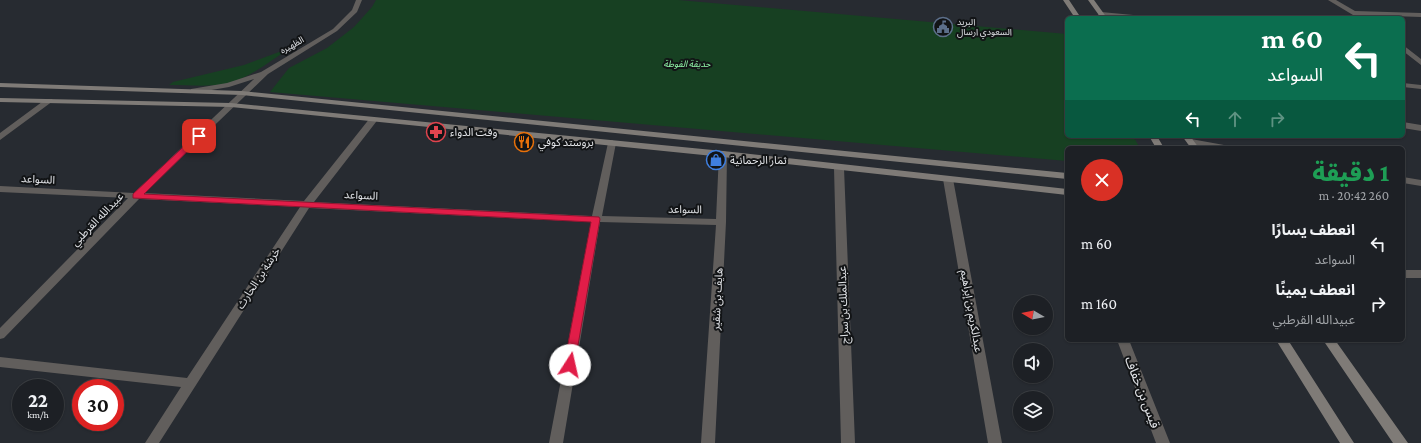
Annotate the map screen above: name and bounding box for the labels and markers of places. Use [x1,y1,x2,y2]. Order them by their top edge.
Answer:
public building icon: البريد السعودي ارسال [932,16,954,38]
place label: البريد السعودي ارسال [957,17,1012,39]
pin [182,119,216,153]
pharmacy icon: وقت الدواء [425,121,447,143]
place label: وقت الدواء [450,126,497,139]
restaurant icon: بروستد كوفي [513,131,535,153]
place label: بروستد كوفي [538,136,594,152]
shop icon: ثمار الرحمانية [705,149,727,171]
place label: ثمار الرحمانية [730,154,787,167]

